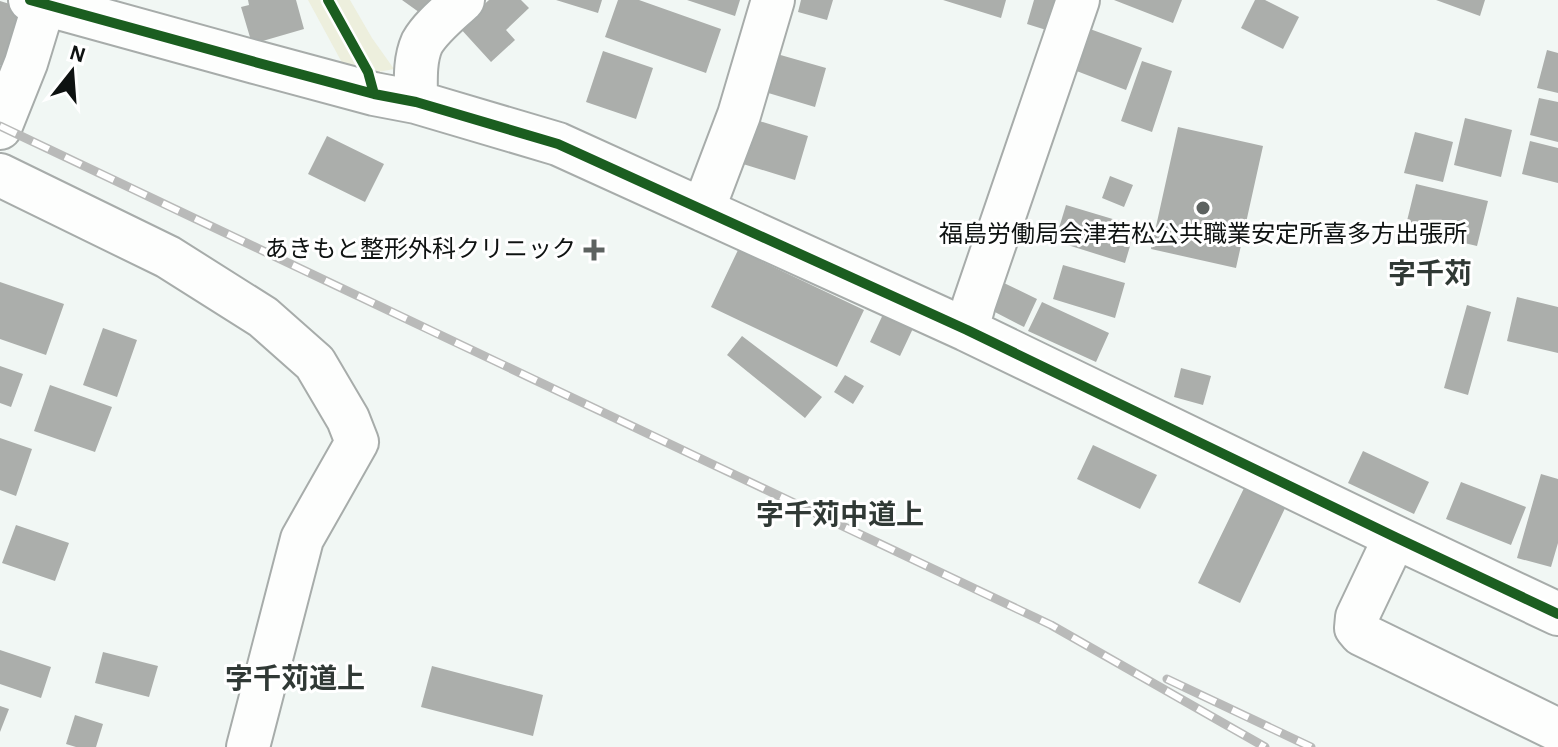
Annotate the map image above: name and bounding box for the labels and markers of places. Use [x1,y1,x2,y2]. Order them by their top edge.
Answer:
marker: 福島労働局会津若松公共職業安定所喜多方出張所 [1194,199,1212,217]
place label: 福島労働局会津若松公共職業安定所喜多方出張所 [939,221,1467,247]
place label: あきもと整形外科クリニック [264,236,576,262]
marker: あきもと整形外科クリニック [583,239,605,261]

